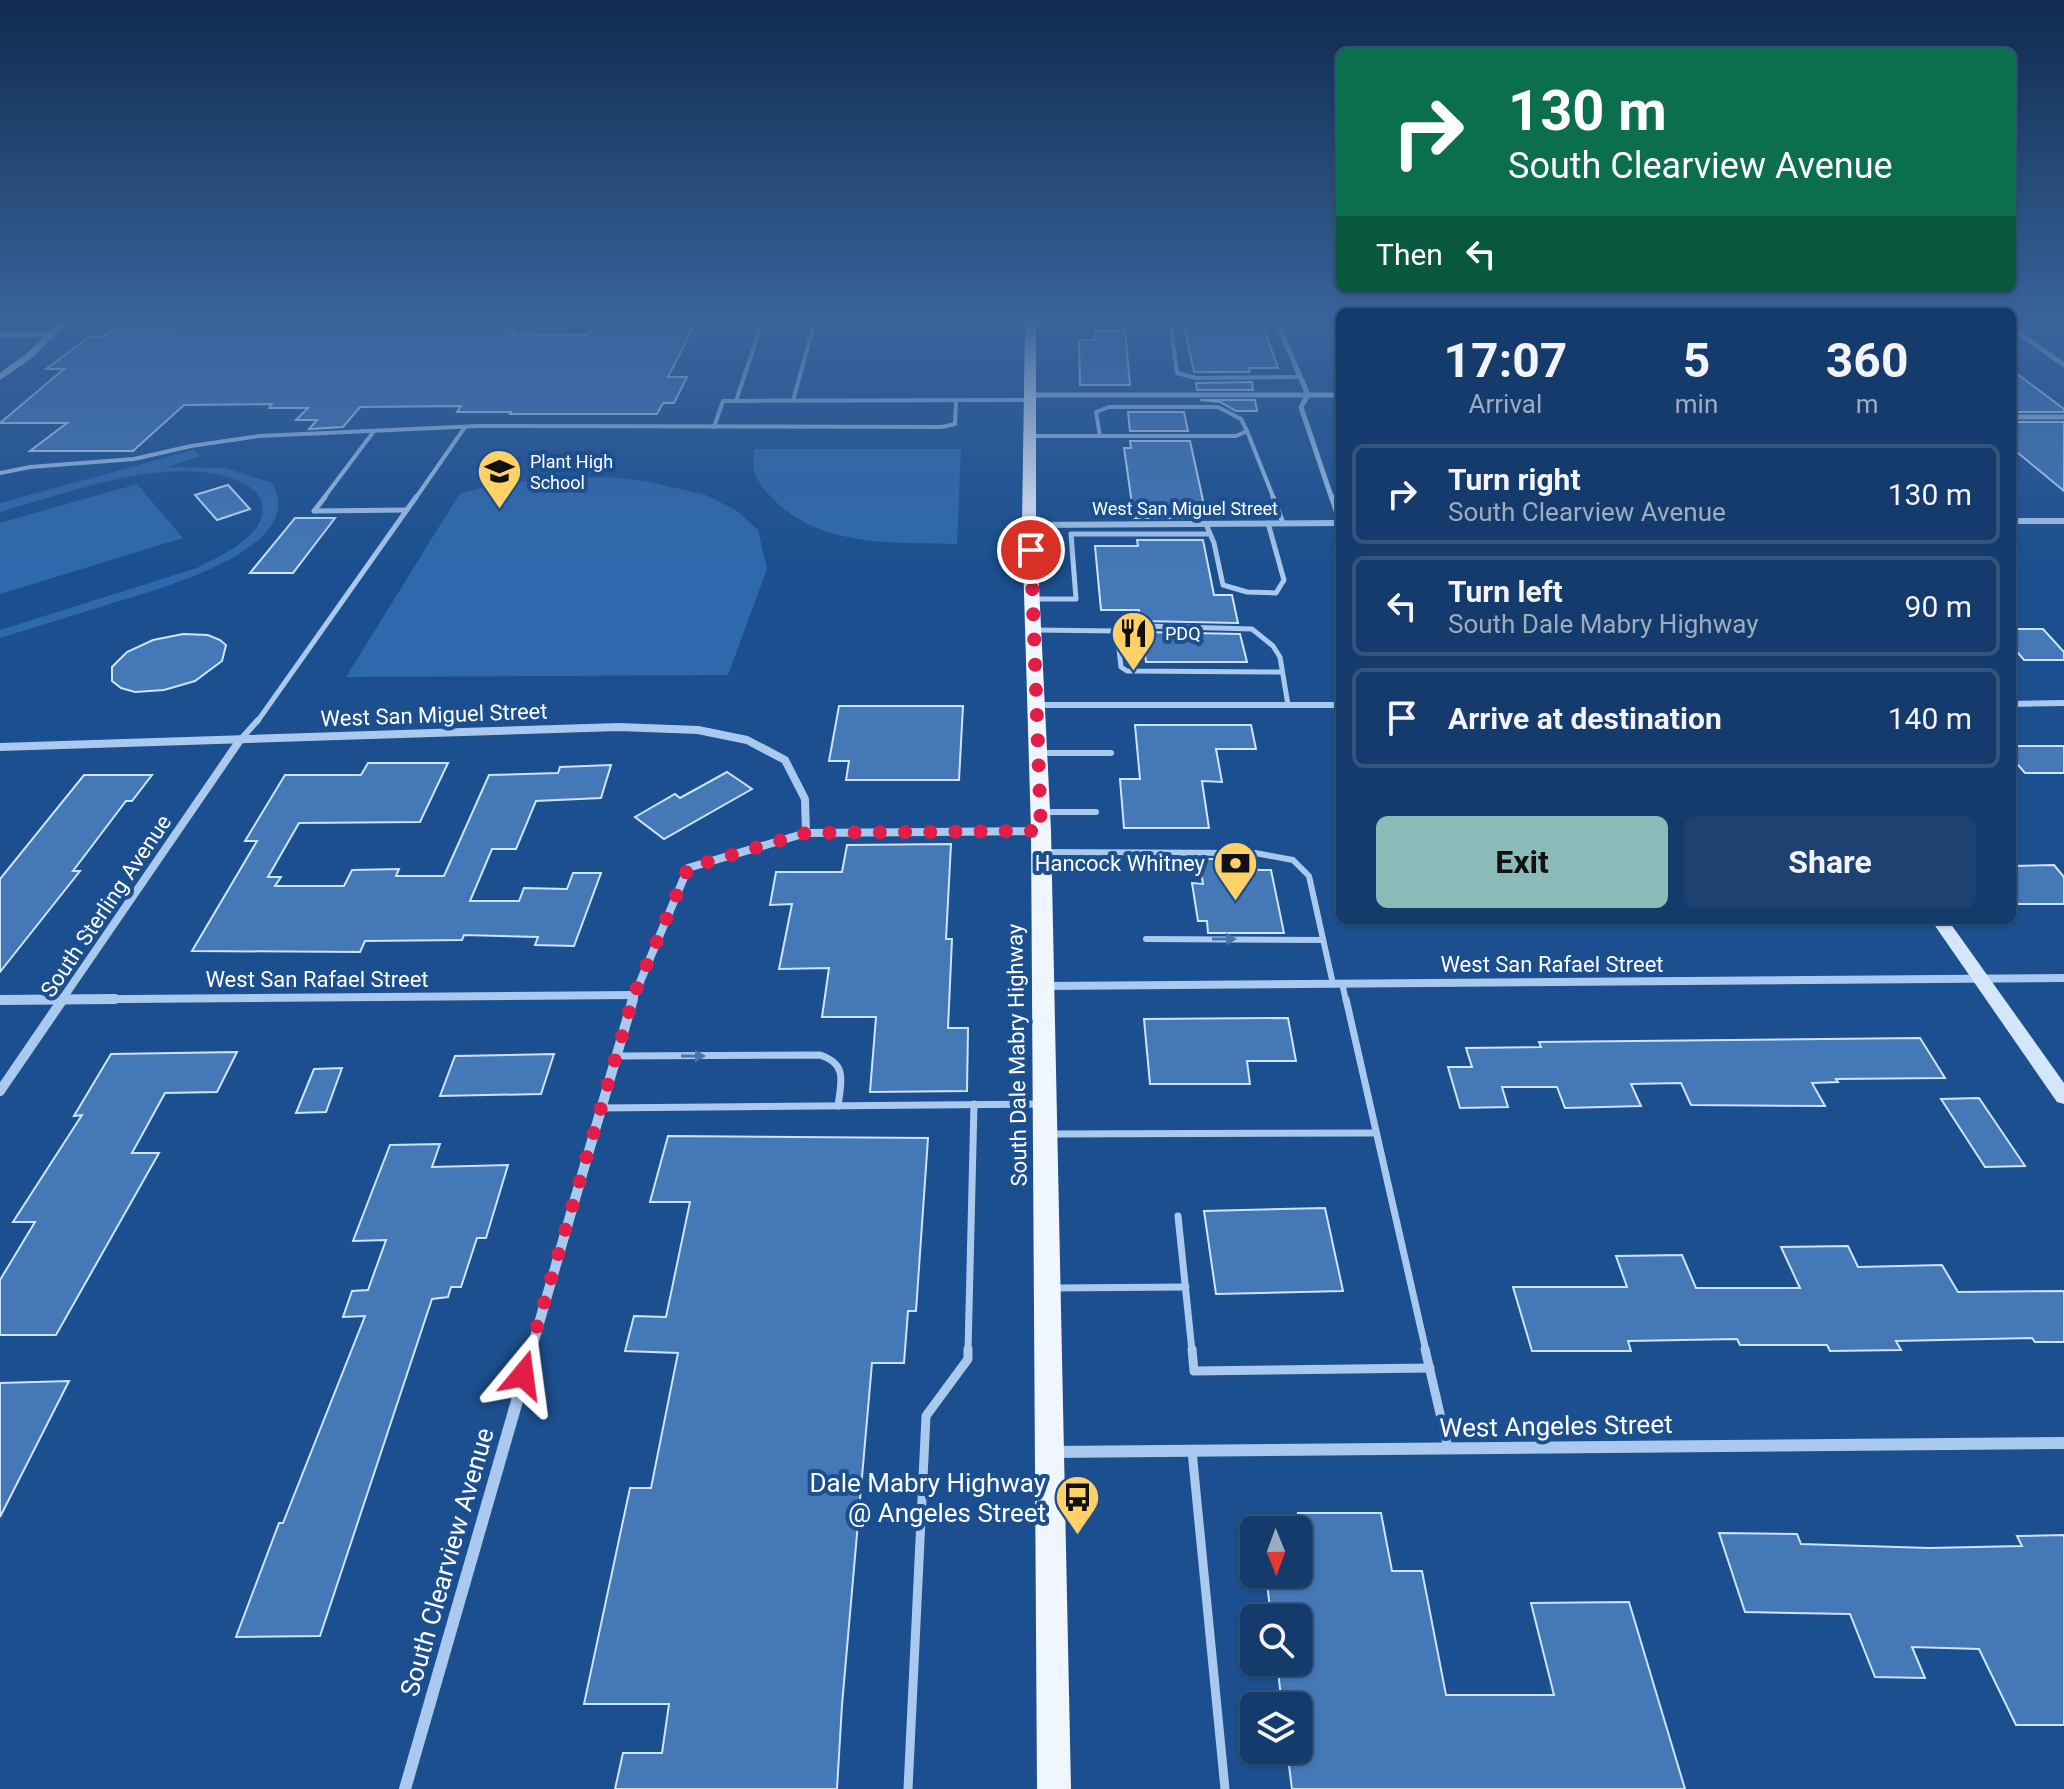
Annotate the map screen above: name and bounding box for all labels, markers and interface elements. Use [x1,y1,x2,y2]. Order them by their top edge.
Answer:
text: 130 m [1508,78,1667,144]
icon: right [1376,80,1480,184]
text: South Clearview Avenue [1508,145,1893,187]
icon: left [1459,232,1503,276]
text: Then [1376,237,1443,272]
text: 17:07 [1444,332,1567,389]
text: 5 [1683,332,1710,389]
text: 360 [1826,332,1908,389]
text: Arrival [1469,389,1542,419]
text: min [1675,389,1718,419]
text: m [1856,389,1879,419]
school or university icon: Plant High School [475,447,523,510]
place label: Plant High School [530,451,613,493]
text: Turn right [1448,462,1581,497]
icon: right [1380,472,1424,516]
text: 130 m [1888,477,1972,512]
text: South Clearview Avenue [1448,497,1726,527]
street label: West San Miguel Street [1092,498,1278,519]
pin [997,516,1065,584]
icon: arrive [1009,528,1053,572]
text: Turn left [1448,574,1563,609]
icon: left [1380,584,1424,628]
text: 90 m [1905,589,1972,624]
restaurant icon: PDQ [1110,609,1158,672]
text: South Dale Mabry Highway [1448,609,1758,639]
place label: PDQ [1165,623,1201,644]
icon: arrive [1380,696,1424,740]
street label: West San Miguel Street [320,699,548,731]
text: Arrive at destination [1448,701,1722,736]
text: 140 m [1888,701,1972,736]
street label: South Sterling Avenue [36,810,176,1002]
button: Exit [1376,816,1668,908]
button: Share [1684,816,1976,908]
bank icon: Hancock Whitney [1212,839,1260,902]
place label: Hancock Whitney [1035,851,1206,876]
street label: South Dale Mabry Highway [1002,923,1032,1187]
one-way arrow [1212,933,1237,945]
street label: West San Rafael Street [1440,952,1664,977]
street label: West San Rafael Street [205,967,429,992]
one-way arrow [681,1049,706,1062]
position arrow [481,1333,565,1417]
street label: West Angeles Street [1439,1409,1673,1443]
street label: South Clearview Avenue [394,1424,500,1700]
place label: Dale Mabry Highway @ Angeles Street [809,1468,1046,1528]
bus stop icon: Dale Mabry Highway @ Angeles Street [1053,1474,1101,1537]
north arrow [1240,1516,1312,1588]
map controls [1240,1516,1312,1764]
button: search [1240,1604,1312,1676]
button: layers [1240,1692,1312,1764]

